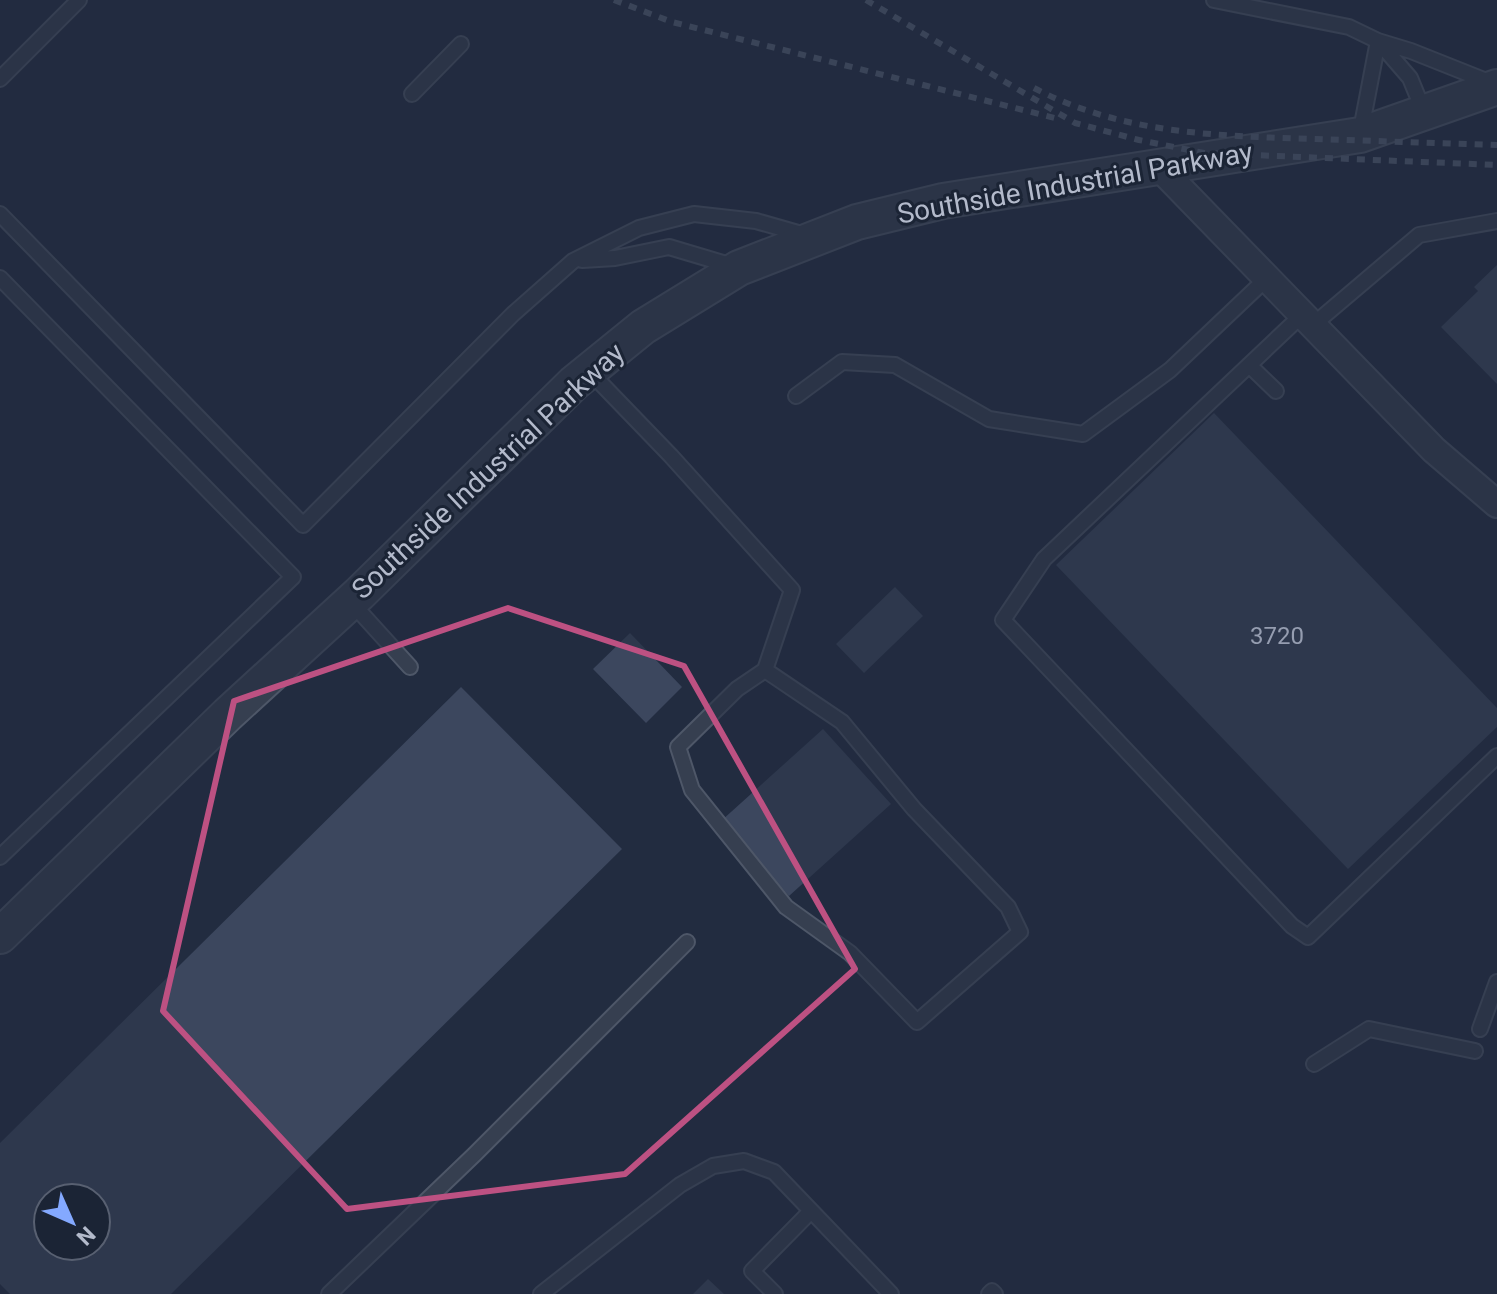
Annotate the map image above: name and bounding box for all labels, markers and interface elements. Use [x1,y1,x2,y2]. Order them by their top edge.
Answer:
street label: Southside Industrial Parkway [895,135,1255,231]
street label: Southside Industrial Parkway [345,336,631,606]
house number: 3720 [1250,622,1304,650]
north arrow [32,1182,112,1262]
text: N [71,1221,100,1250]

